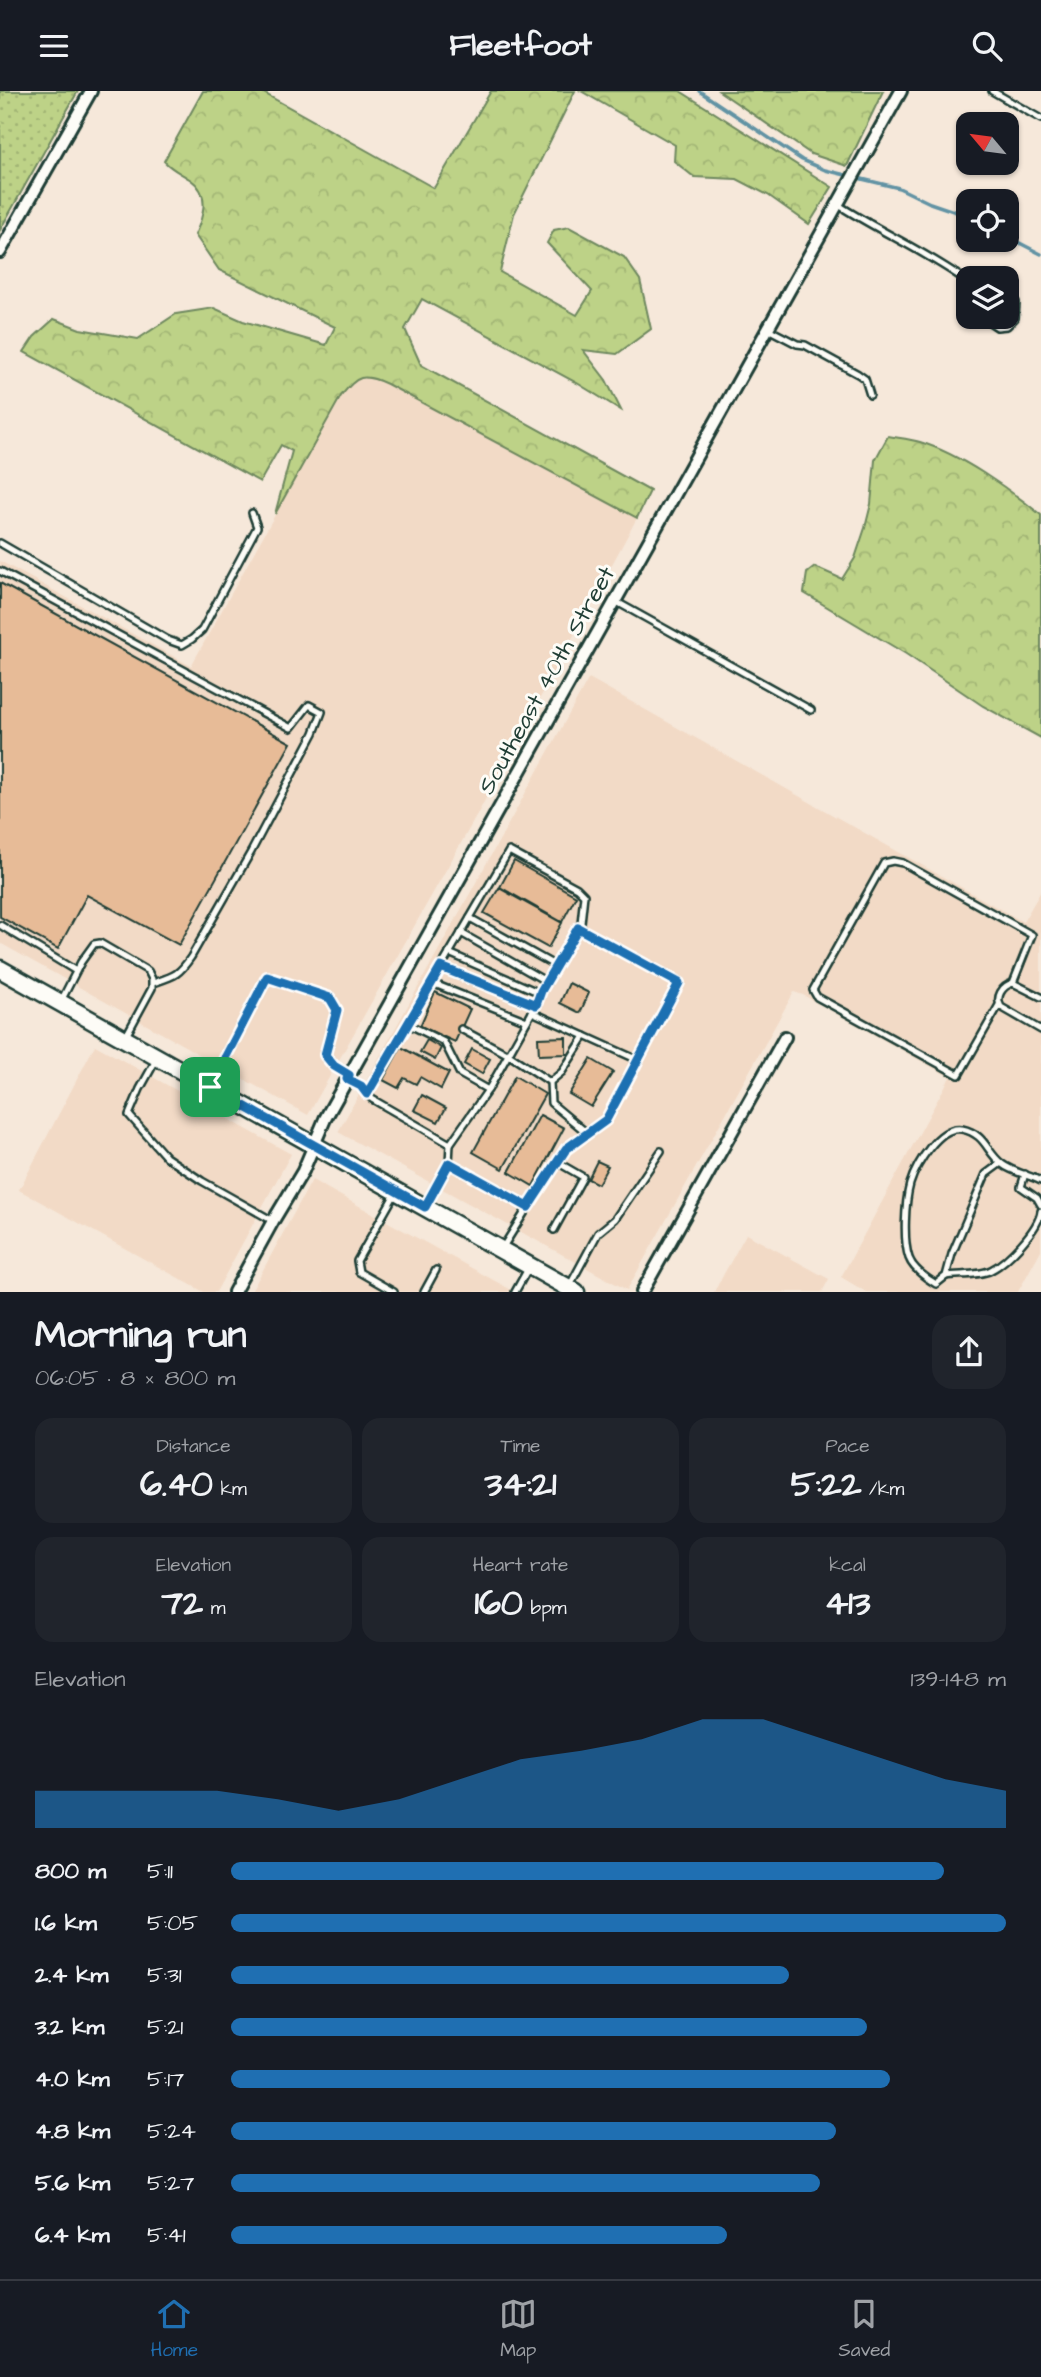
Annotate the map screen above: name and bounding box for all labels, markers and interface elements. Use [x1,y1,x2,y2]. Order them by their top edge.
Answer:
text: Fleetfoot [449,23,592,68]
icon: menu [35,27,73,65]
icon: search [968,27,1006,65]
north arrow [956,112,1018,175]
map controls [956,112,1019,329]
button: locate [956,189,1019,252]
button: layers [956,266,1019,329]
street label: Southeast 40th Street [470,560,624,801]
pin [180,1057,240,1117]
icon: arrive [191,1068,229,1106]
text: Morning run [35,1310,247,1362]
button: share [932,1315,1006,1389]
text: 06:05 · 8 × 800 m [35,1362,235,1394]
text: Distance [157,1433,230,1460]
text: Time [501,1433,540,1460]
text: Pace [825,1433,870,1460]
text: 6.40 [140,1460,213,1509]
text: 34:21 [485,1460,556,1509]
text: 5:22 [791,1460,861,1509]
text: km [213,1476,247,1503]
text: /km [861,1476,904,1503]
text: Elevation [156,1552,231,1579]
text: Heart rate [473,1552,568,1579]
text: kcal [829,1552,866,1579]
text: 72 [162,1579,203,1628]
text: 160 [474,1579,523,1628]
text: 413 [824,1579,871,1628]
text: m [203,1595,225,1622]
text: bpm [523,1595,567,1622]
text: Elevation [35,1663,126,1695]
text: 139–148 m [910,1663,1006,1695]
text: 800 m [35,1855,106,1887]
text: 5:11 [147,1855,173,1887]
text: 1.6 km [35,1907,97,1939]
text: 5:05 [147,1907,198,1939]
text: 2.4 km [35,1959,108,1991]
text: 5:31 [147,1959,182,1991]
text: 3.2 km [35,2011,104,2043]
text: 5:21 [147,2011,183,2043]
text: 4.0 km [35,2063,110,2095]
text: 5:17 [147,2063,184,2095]
text: 4.8 km [35,2115,110,2147]
text: 5:24 [147,2115,196,2147]
text: 5.6 km [35,2167,110,2199]
text: 5:27 [147,2167,194,2199]
text: 6.4 km [35,2219,110,2251]
text: 5:41 [147,2219,186,2251]
tab: Home [151,2295,198,2364]
tab: Map [499,2295,537,2364]
tab: Saved [839,2295,890,2364]

